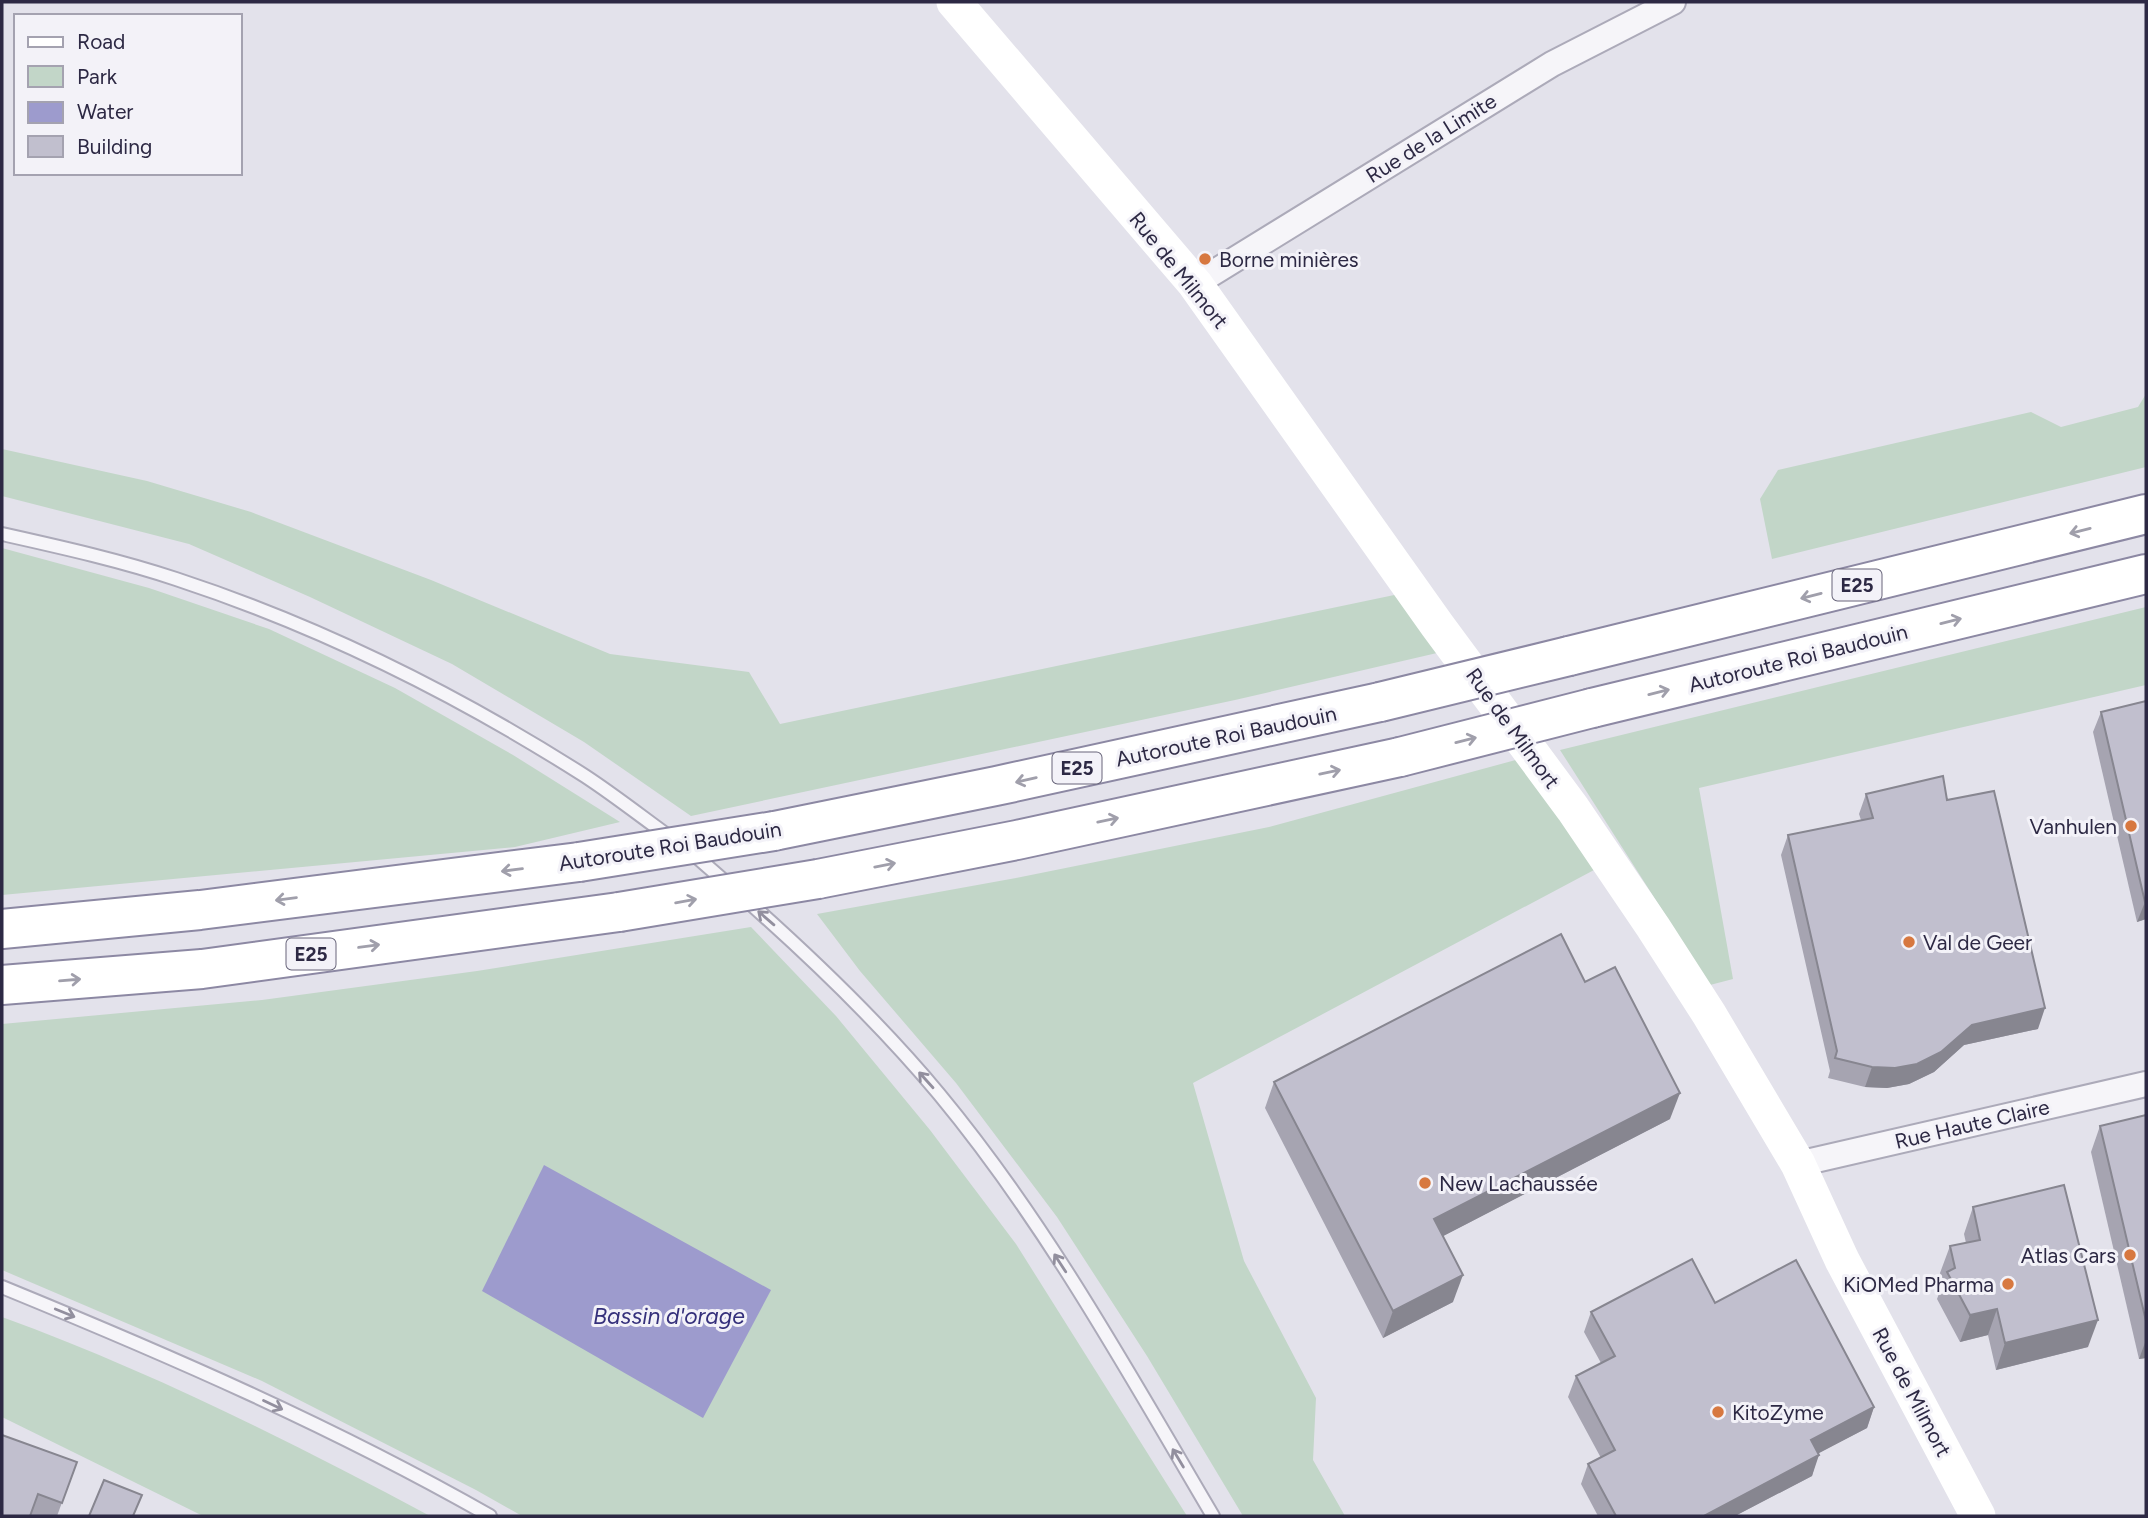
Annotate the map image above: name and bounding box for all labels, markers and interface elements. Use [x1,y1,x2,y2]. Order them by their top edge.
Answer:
legend [14,14,242,175]
text: Road [77,29,125,54]
text: Park [77,64,118,89]
street label: Rue de la Limite [1361,88,1501,188]
text: Water [77,99,133,124]
text: Building [77,134,152,159]
street label: Rue de Milmort [1124,207,1234,333]
place label: Borne minières [1219,247,1359,272]
marker: Borne minières [1197,251,1213,267]
one-way arrow [2069,525,2092,538]
road number: E25 [1832,570,1882,600]
one-way arrow [1800,590,1823,603]
one-way arrow [1939,614,1962,627]
street label: Autoroute Roi Baudouin [1686,619,1910,697]
street label: Rue de Milmort [1461,663,1565,793]
one-way arrow [1647,685,1669,698]
street label: Autoroute Roi Baudouin [1113,700,1339,772]
one-way arrow [1454,733,1477,746]
road number: E25 [1052,752,1102,783]
one-way arrow [1318,765,1341,778]
one-way arrow [1015,774,1038,787]
one-way arrow [1096,813,1119,827]
place label: Vanhulen [2030,814,2117,839]
street label: Autoroute Roi Baudouin [557,816,783,876]
marker: Vanhulen [2123,818,2139,834]
one-way arrow [873,858,896,872]
one-way arrow [501,864,523,877]
one-way arrow [275,893,298,906]
one-way arrow [674,894,697,907]
one-way arrow [758,910,776,926]
place label: Val de Geer [1923,930,2032,955]
marker: Val de Geer [1901,934,1917,950]
road number: E25 [286,938,336,970]
one-way arrow [357,940,380,953]
one-way arrow [58,973,81,986]
one-way arrow [918,1071,934,1089]
street label: Rue Haute Claire [1892,1094,2052,1154]
place label: New Lachaussée [1439,1171,1598,1196]
marker: New Lachaussée [1417,1175,1433,1191]
place label: Atlas Cars [2021,1243,2116,1268]
marker: Atlas Cars [2122,1247,2138,1263]
one-way arrow [1053,1254,1067,1274]
place label: KiOMed Pharma [1843,1272,1994,1297]
marker: KiOMed Pharma [2000,1276,2016,1292]
water label: Bassin d'orage [593,1302,745,1330]
one-way arrow [54,1308,75,1321]
street label: Rue de Milmort [1867,1323,1957,1461]
one-way arrow [262,1399,283,1412]
place label: KitoZyme [1732,1400,1824,1425]
marker: KitoZyme [1710,1404,1726,1420]
one-way arrow [1171,1448,1185,1468]

